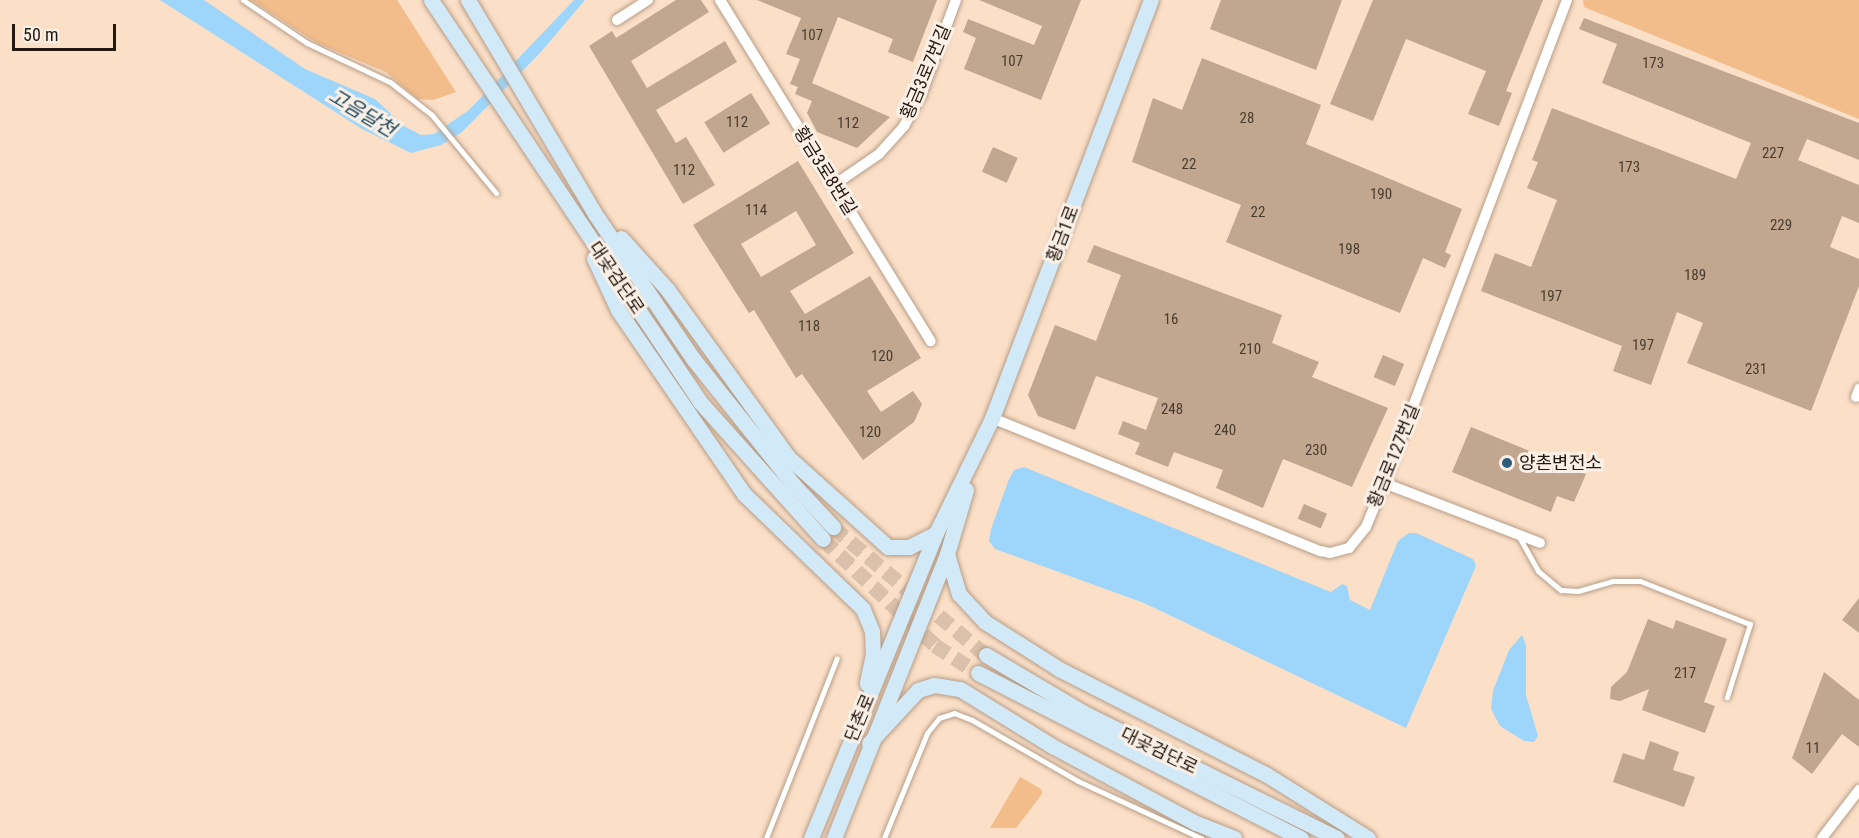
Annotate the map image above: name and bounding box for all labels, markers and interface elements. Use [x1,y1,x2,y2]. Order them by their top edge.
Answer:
scale bar [15,12,118,50]
street label: 황금3로7번길 [896,21,956,123]
text: 50 m [23,24,58,45]
house number: 107 [801,27,823,45]
house number: 107 [1001,53,1023,71]
house number: 173 [1642,55,1664,73]
water label: 고음달천 [324,84,400,142]
house number: 28 [1240,110,1254,128]
house number: 112 [726,114,748,132]
house number: 112 [837,115,859,133]
street label: 황금3로8번길 [789,123,861,219]
house number: 227 [1762,145,1784,163]
house number: 22 [1182,156,1196,174]
house number: 173 [1618,159,1640,177]
house number: 112 [673,162,695,180]
house number: 190 [1370,186,1392,204]
house number: 114 [745,202,767,220]
street label: 황금1로 [1042,203,1084,265]
house number: 22 [1251,204,1265,222]
house number: 229 [1770,217,1792,235]
street label: 대곶검단로 [584,238,648,318]
house number: 198 [1338,241,1360,259]
house number: 189 [1684,267,1706,285]
house number: 197 [1540,288,1562,306]
house number: 16 [1164,311,1178,329]
house number: 118 [798,318,820,336]
house number: 197 [1632,337,1654,355]
house number: 210 [1239,341,1261,359]
house number: 120 [871,348,893,366]
house number: 231 [1745,361,1767,379]
house number: 248 [1161,401,1183,419]
street label: 황금로127번길 [1363,401,1425,511]
house number: 240 [1214,422,1236,440]
house number: 120 [859,424,881,442]
house number: 230 [1305,442,1327,460]
place label: 양촌변전소 [1519,452,1602,474]
marker: 양촌변전소 [1500,456,1514,470]
house number: 217 [1674,665,1696,683]
street label: 단촌로 [840,691,880,745]
street label: 대곶검단로 [1117,723,1201,779]
house number: 11 [1806,740,1820,758]

